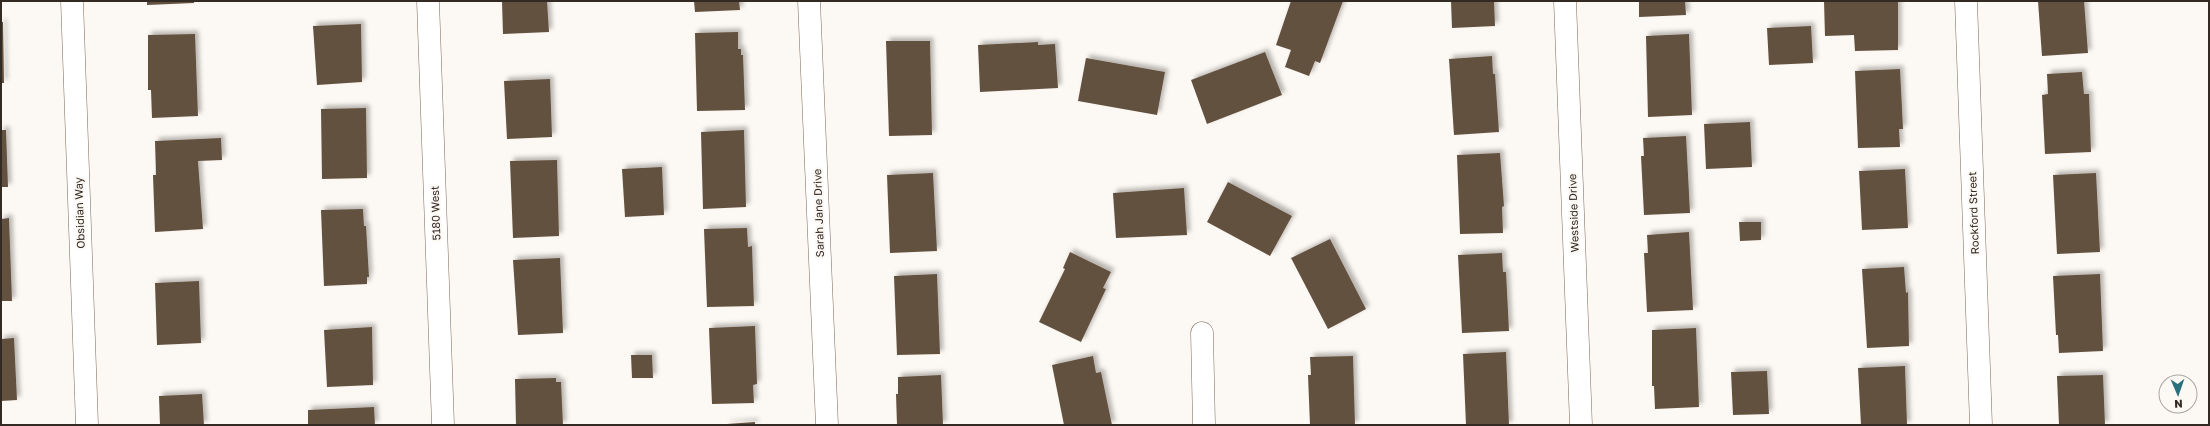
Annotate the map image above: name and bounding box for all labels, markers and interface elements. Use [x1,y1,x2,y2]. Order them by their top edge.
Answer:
street label: Sarah Jane Drive [810,168,826,258]
street label: Rockford Street [1965,171,1981,255]
street label: Westside Drive [1565,173,1581,253]
street label: Obsidian Way [71,177,87,249]
street label: 5180 West [428,185,442,241]
north arrow [2158,374,2198,414]
text: N [2174,398,2183,411]

